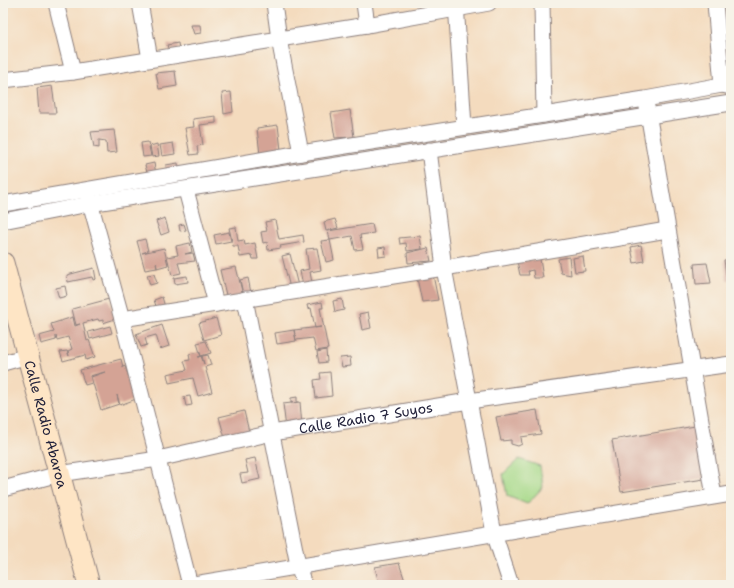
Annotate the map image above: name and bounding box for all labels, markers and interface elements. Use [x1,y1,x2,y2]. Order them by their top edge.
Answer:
street label: Calle Radio Abaroa [20,358,72,491]
street label: Calle Radio 7 Suyos [298,398,434,437]

